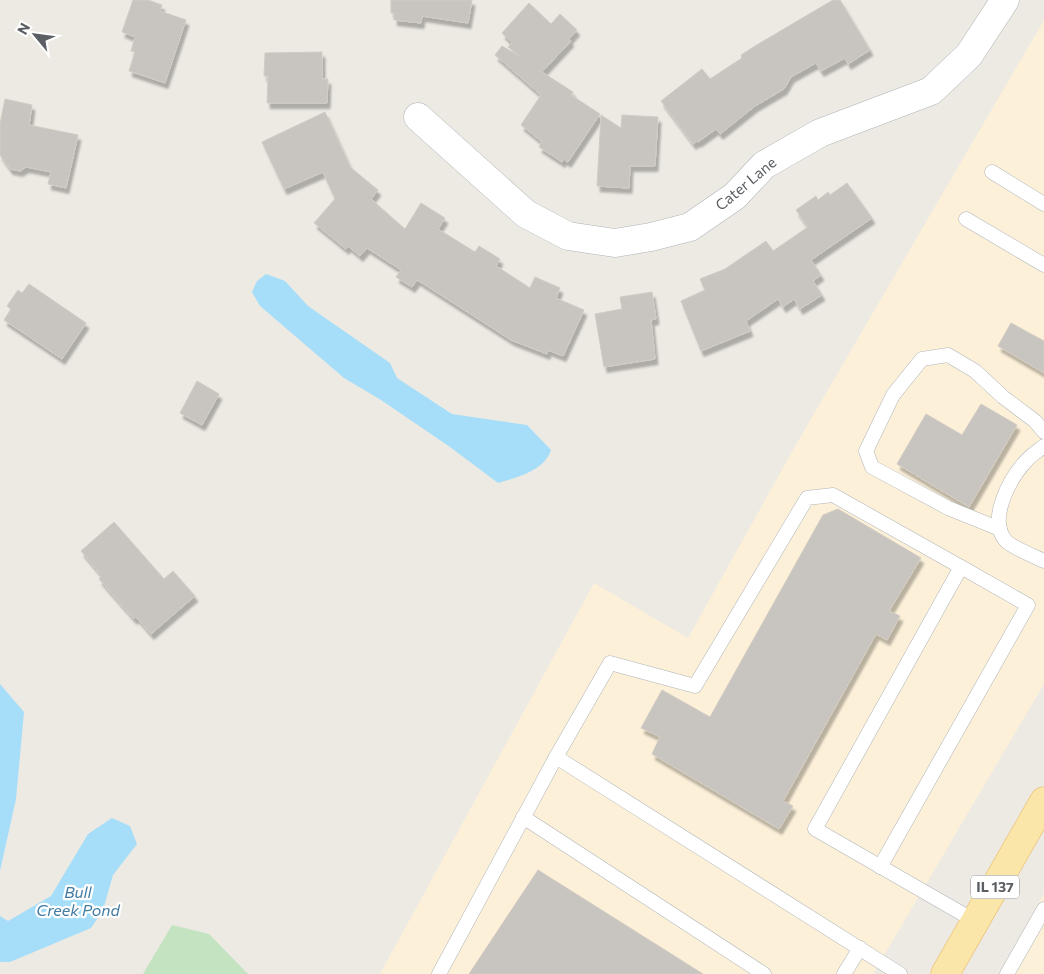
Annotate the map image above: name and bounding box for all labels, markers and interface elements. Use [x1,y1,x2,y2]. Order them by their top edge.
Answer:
north arrow [10,10,60,60]
text: N [13,20,33,37]
street label: Cater Lane [711,153,780,214]
road number: IL 137 [971,876,1019,899]
water label: Bull Creek Pond [36,882,120,919]

